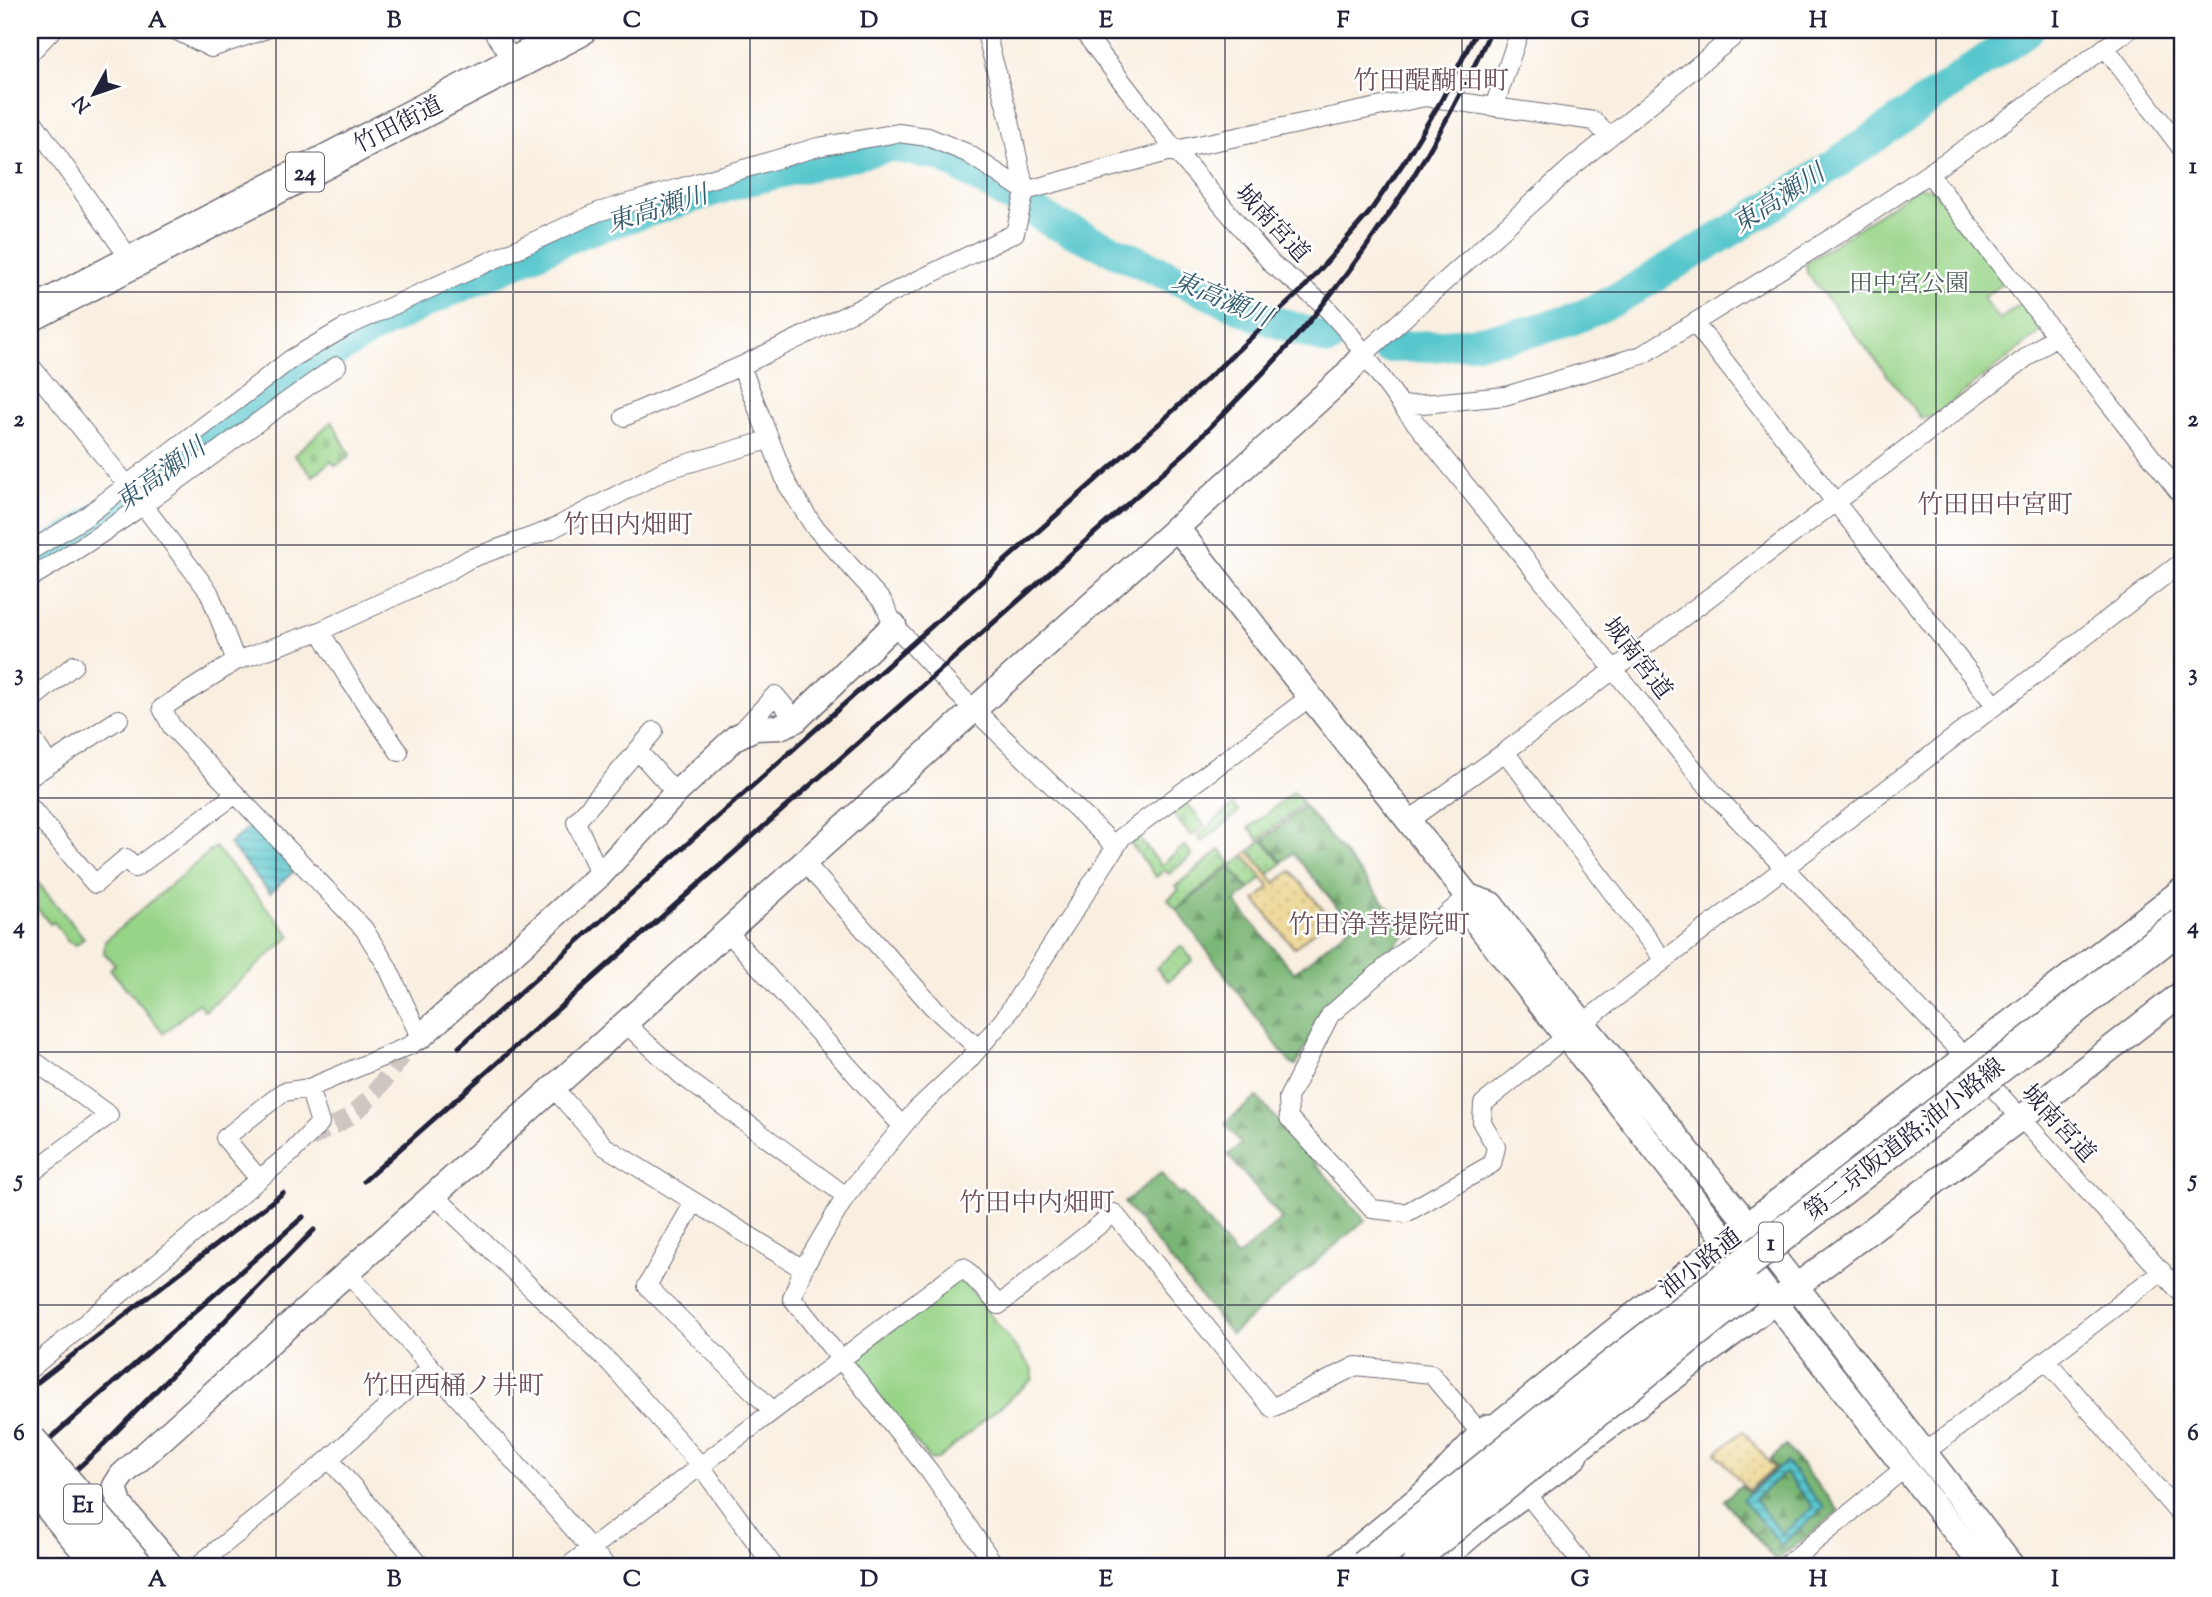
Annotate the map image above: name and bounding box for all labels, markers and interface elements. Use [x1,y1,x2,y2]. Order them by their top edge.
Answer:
text: A [148,5,167,38]
text: B [387,5,402,38]
text: C [623,5,641,38]
text: D [860,5,878,38]
text: E [1099,5,1113,38]
text: F [1337,5,1350,38]
text: G [1571,5,1590,38]
text: H [1809,5,1828,38]
text: I [2051,5,2059,38]
north arrow [60,60,130,130]
district label: 竹田醍醐田町 [1353,64,1509,101]
text: N [68,89,98,118]
street label: 竹田街道 [348,89,449,163]
text: 1 [15,151,23,184]
text: 1 [2189,151,2197,184]
road number: 24 [286,153,324,192]
water label: 東高瀬川 [1726,155,1836,244]
water label: 東高瀬川 [603,177,716,243]
street label: 城南宮道 [1226,178,1317,271]
water label: 東高瀬川 [1166,263,1279,339]
park label: 田中宮公園 [1849,268,1969,302]
text: 2 [14,404,25,437]
text: 2 [2188,404,2199,437]
water label: 東高瀬川 [109,429,217,522]
district label: 竹田田中宮町 [1917,488,2073,525]
district label: 竹田内畑町 [563,508,693,545]
street label: 城南宮道 [1593,611,1679,708]
text: 3 [14,658,24,691]
text: 3 [2188,658,2198,691]
district label: 竹田浄菩提院町 [1288,908,1470,945]
text: 4 [12,911,25,944]
text: 4 [2186,911,2199,944]
street label: 第二京阪道路;油小路線 [1798,1051,2013,1230]
street label: 城南宮道 [2012,1078,2103,1171]
text: 5 [13,1164,23,1197]
text: 5 [2187,1164,2197,1197]
district label: 竹田中内畑町 [959,1186,1115,1223]
street label: 油小路通 [1653,1222,1750,1308]
road number: 1 [1759,1222,1783,1261]
district label: 竹田西桶ノ井町 [362,1369,544,1406]
text: 6 [13,1418,25,1451]
text: 6 [2187,1418,2199,1451]
road number: E1 [64,1484,102,1524]
text: A [148,1564,167,1597]
text: B [387,1564,402,1597]
text: C [623,1564,641,1597]
text: D [860,1564,878,1597]
text: E [1099,1564,1113,1597]
text: F [1337,1564,1350,1597]
text: G [1571,1564,1590,1597]
text: H [1809,1564,1828,1597]
text: I [2051,1564,2059,1597]

